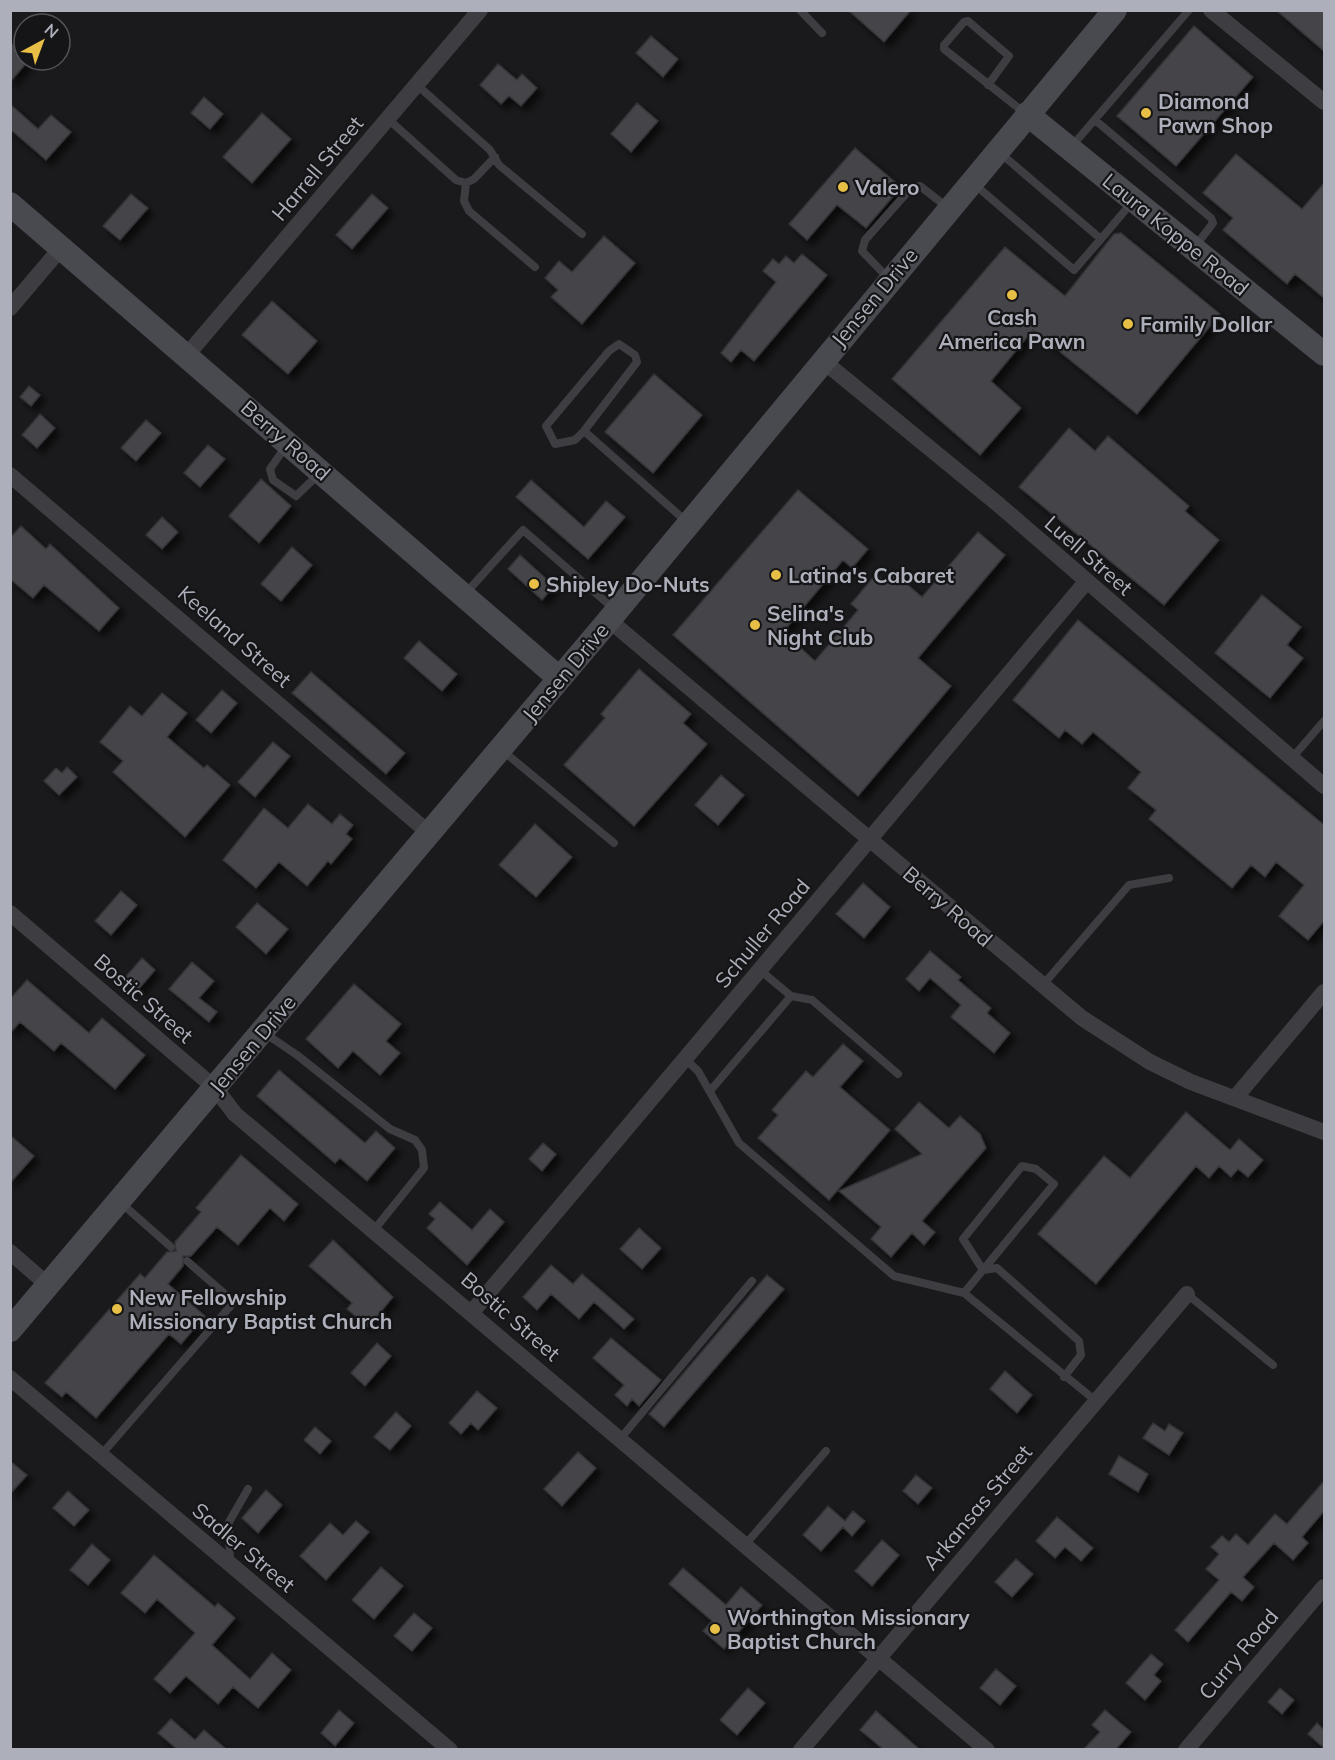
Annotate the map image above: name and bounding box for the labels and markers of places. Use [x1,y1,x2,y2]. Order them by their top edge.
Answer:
place label: Diamond Pawn Shop [1158,88,1273,138]
marker: Diamond Pawn Shop [1139,106,1153,120]
place label: Valero [854,174,919,200]
marker: Valero [836,180,850,194]
marker: Cash America Pawn [1005,288,1019,302]
place label: Cash America Pawn [939,304,1085,354]
place label: Family Dollar [1140,311,1273,337]
marker: Family Dollar [1121,317,1135,331]
place label: Latina's Cabaret [788,562,954,588]
marker: Latina's Cabaret [769,568,783,582]
place label: Shipley Do-Nuts [546,571,709,597]
marker: Shipley Do-Nuts [527,577,541,591]
place label: Selina's Night Club [767,600,873,650]
marker: Selina's Night Club [748,618,762,632]
place label: New Fellowship Missionary Baptist Church [129,1284,392,1334]
marker: New Fellowship Missionary Baptist Church [110,1302,124,1316]
place label: Worthington Missionary Baptist Church [727,1604,970,1654]
marker: Worthington Missionary Baptist Church [708,1622,722,1636]

